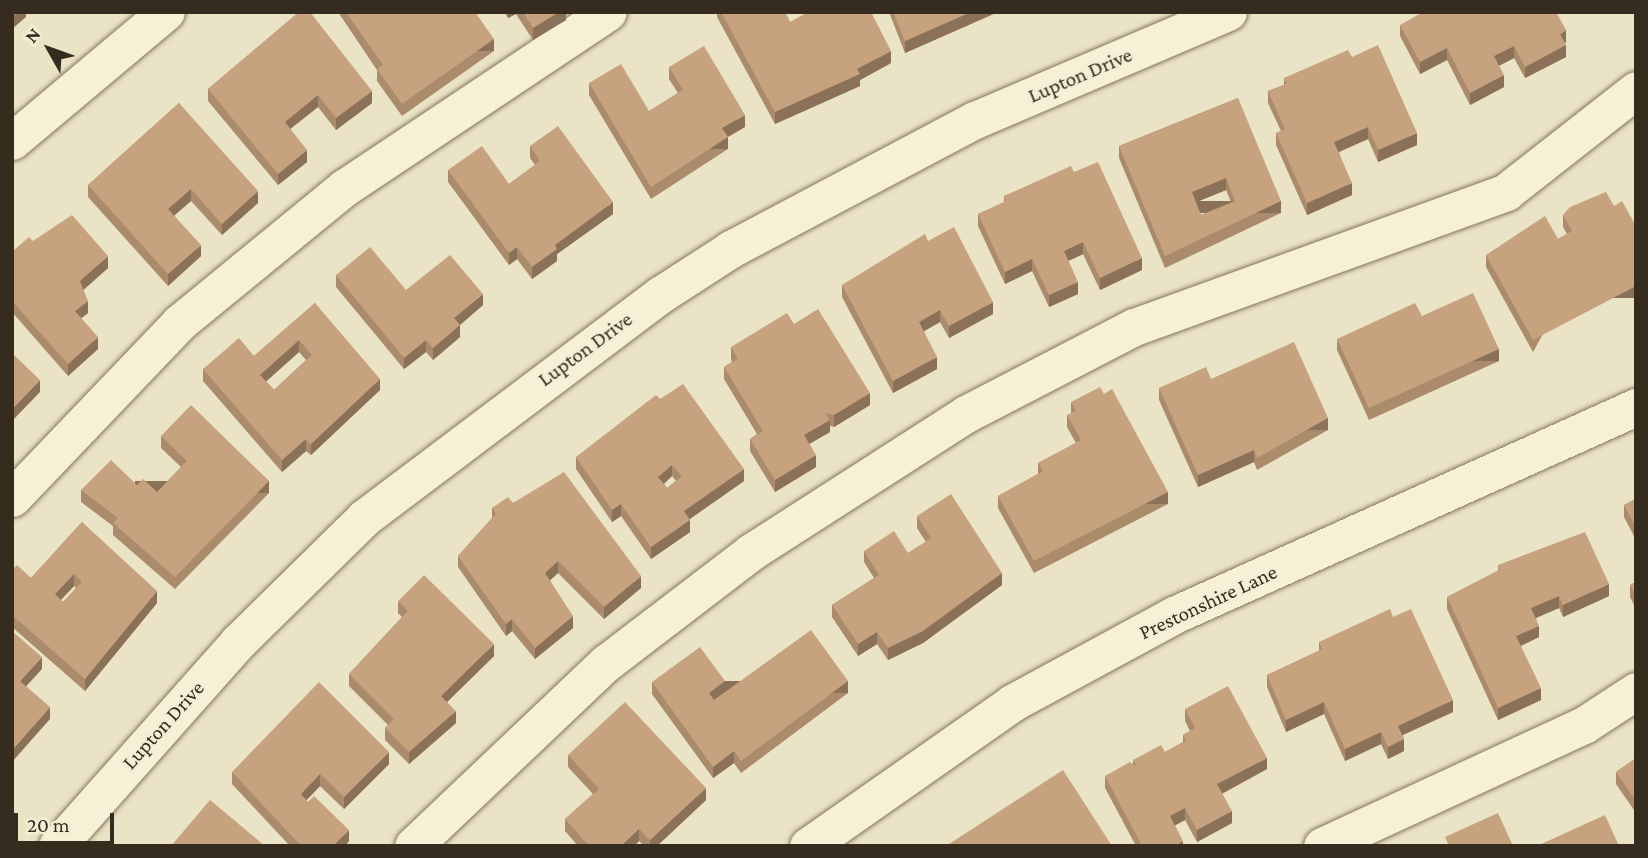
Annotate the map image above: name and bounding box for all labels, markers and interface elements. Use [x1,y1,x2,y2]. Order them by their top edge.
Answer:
north arrow [14,14,84,84]
text: N [20,23,45,47]
street label: Lupton Drive [1024,42,1136,108]
street label: Lupton Drive [533,306,637,392]
street label: Prestonshire Lane [1135,559,1281,645]
street label: Lupton Drive [117,675,209,775]
scale bar [18,798,117,842]
text: 20 m [27,813,70,837]

